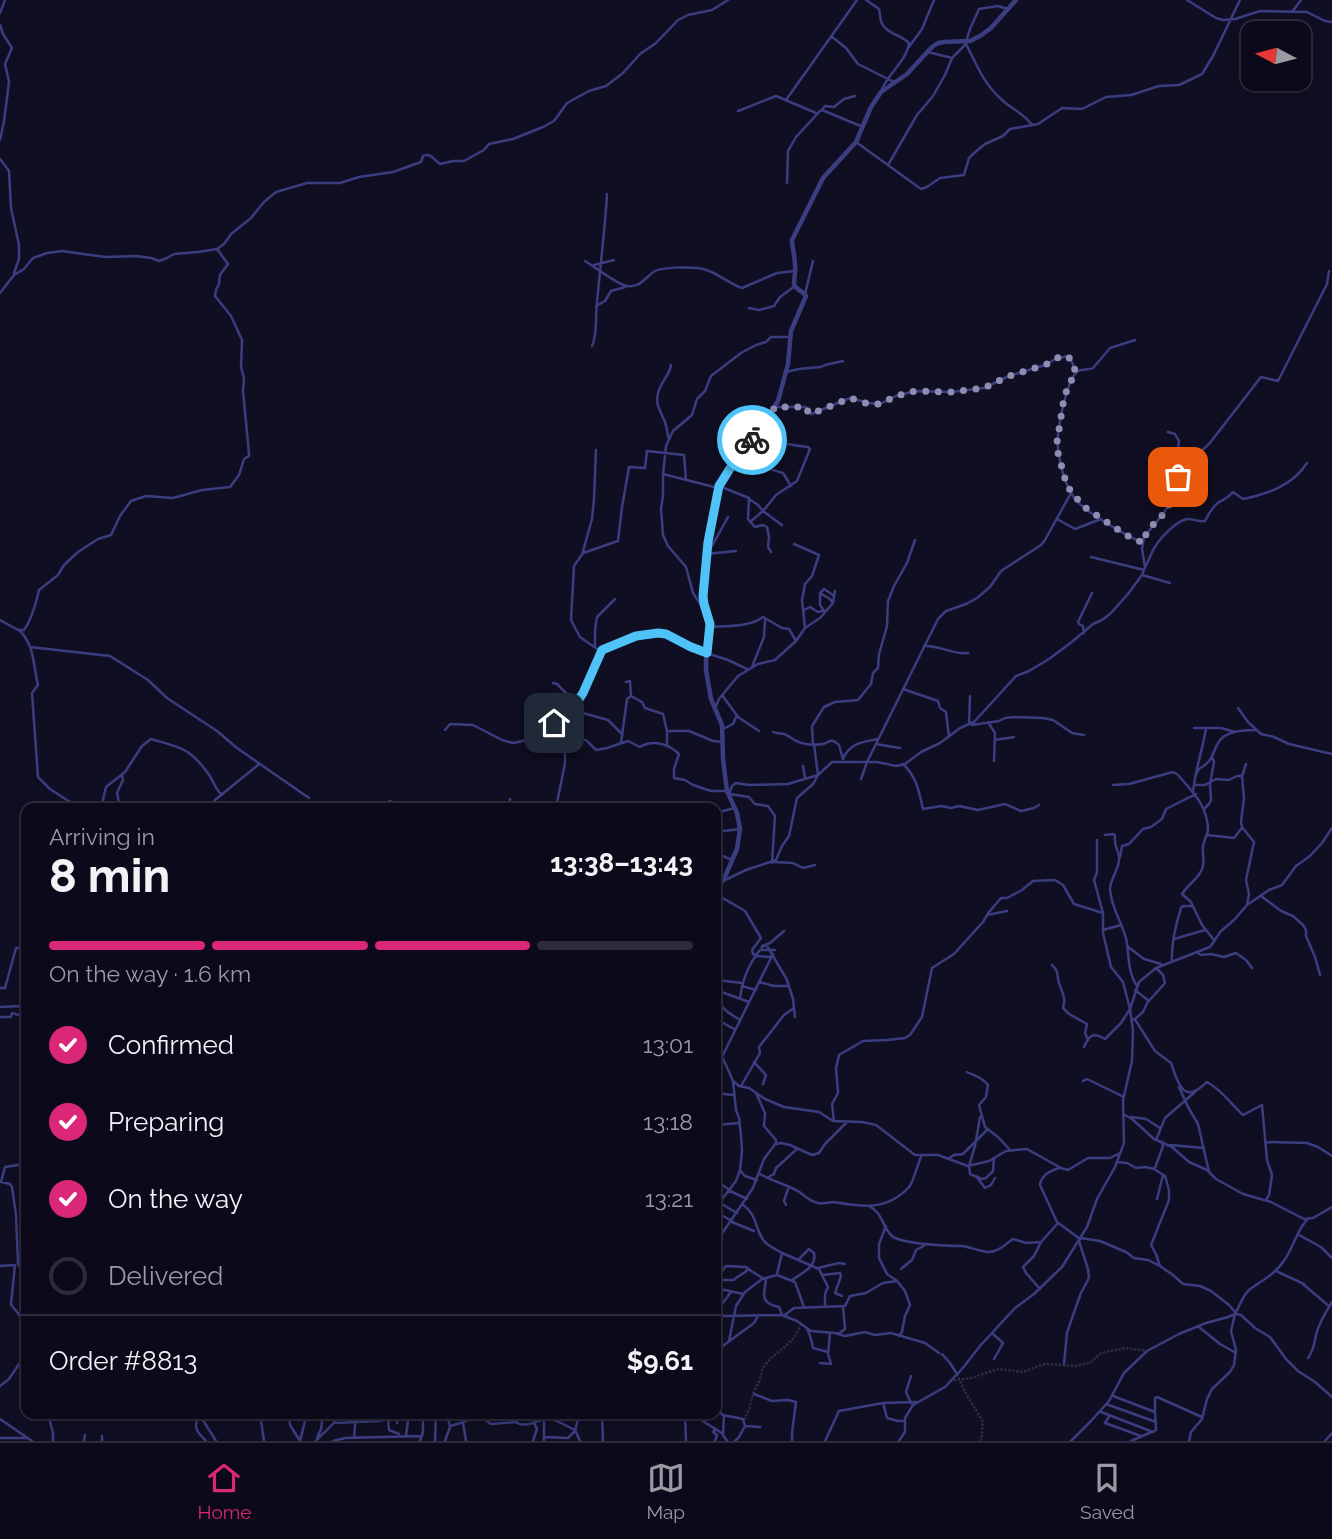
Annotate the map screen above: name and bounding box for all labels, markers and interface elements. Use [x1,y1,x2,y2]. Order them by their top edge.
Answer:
north arrow [1241,21,1311,91]
map controls [1241,21,1311,91]
courier [717,405,787,475]
icon: bike [733,421,771,459]
pin [1148,447,1208,507]
icon: bag [1159,458,1197,496]
pin [524,693,584,753]
icon: home [535,704,573,742]
text: Arriving in [49,823,155,850]
text: 13:38–13:43 [550,848,693,878]
text: 8 min [49,849,170,903]
text: On the way · 1.6 km [49,960,251,987]
icon: check [49,1026,87,1064]
text: Confirmed [108,1030,234,1060]
text: 13:01 [643,1031,693,1058]
icon: check [49,1103,87,1141]
text: Preparing [108,1107,224,1137]
text: 13:18 [643,1108,693,1135]
icon: check [49,1180,87,1218]
text: On the way [108,1184,243,1214]
text: 13:21 [645,1185,693,1212]
text: Delivered [108,1261,223,1291]
text: Order #8813 [49,1346,197,1376]
text: $9.61 [627,1346,693,1376]
tab: Home [198,1459,251,1523]
tab: Map [646,1459,685,1523]
tab: Saved [1080,1459,1134,1523]

